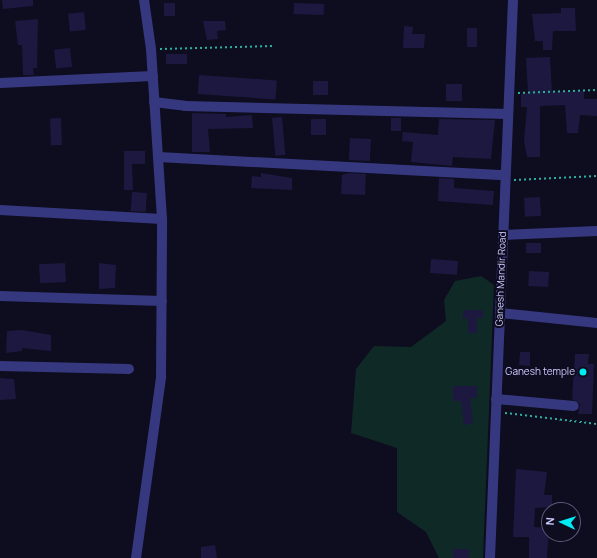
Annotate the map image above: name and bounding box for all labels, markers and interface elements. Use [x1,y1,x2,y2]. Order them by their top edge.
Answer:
street label: Ganesh Mandir Road [493,231,509,327]
place label: Ganesh temple [505,366,575,378]
marker: Ganesh temple [578,367,588,377]
north arrow [541,502,581,542]
text: N [542,517,557,526]

